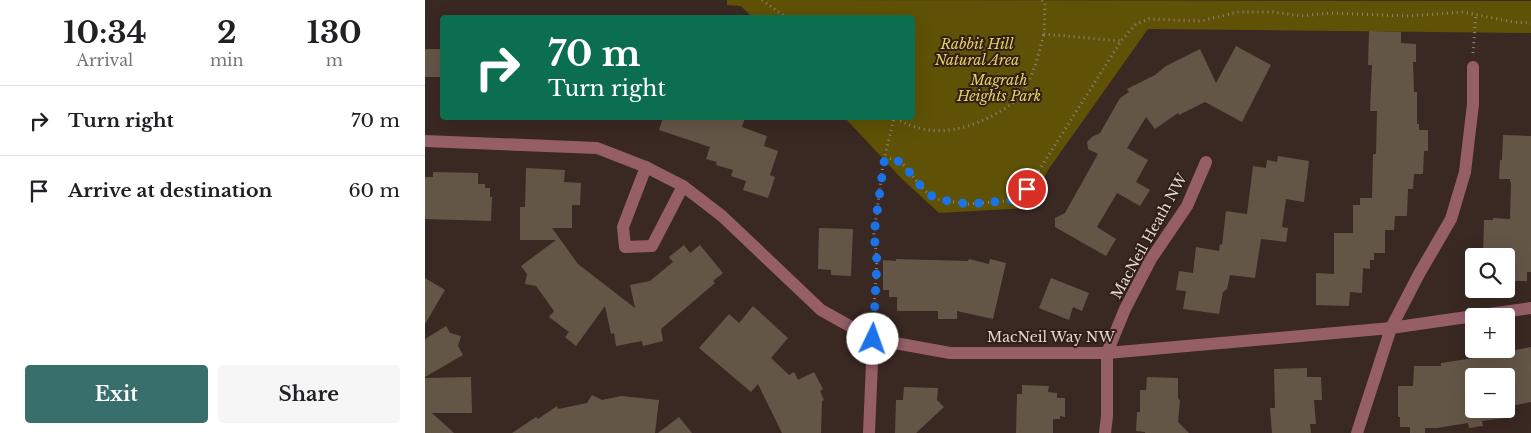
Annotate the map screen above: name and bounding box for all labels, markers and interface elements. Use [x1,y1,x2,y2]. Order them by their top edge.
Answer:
text: 10:34 [63,14,147,51]
text: 2 [217,14,236,51]
text: 130 [307,14,362,51]
text: 70 m [548,32,641,75]
icon: right [465,35,530,100]
park label: Rabbit Hill Natural Area [934,35,1019,69]
text: Arrival [77,50,133,70]
text: min [210,50,244,70]
text: m [326,50,343,70]
park label: Magrath Heights Park [956,71,1041,105]
text: Turn right [548,75,666,102]
icon: right [25,107,53,135]
text: Turn right [68,109,174,132]
text: 70 m [351,109,400,132]
pin [1006,168,1048,210]
street label: MacNeil Heath NW [1107,170,1191,302]
icon: arrive [1013,175,1041,203]
icon: arrive [25,177,53,205]
text: Arrive at destination [68,179,272,202]
text: 60 m [348,179,400,202]
map controls [1465,248,1515,418]
button: search [1465,248,1515,298]
button: + [1465,308,1515,358]
position arrow [846,312,898,364]
street label: MacNeil Way NW [987,328,1115,346]
button: Exit [25,365,208,423]
button: Share [218,365,400,423]
button: − [1465,368,1515,418]

